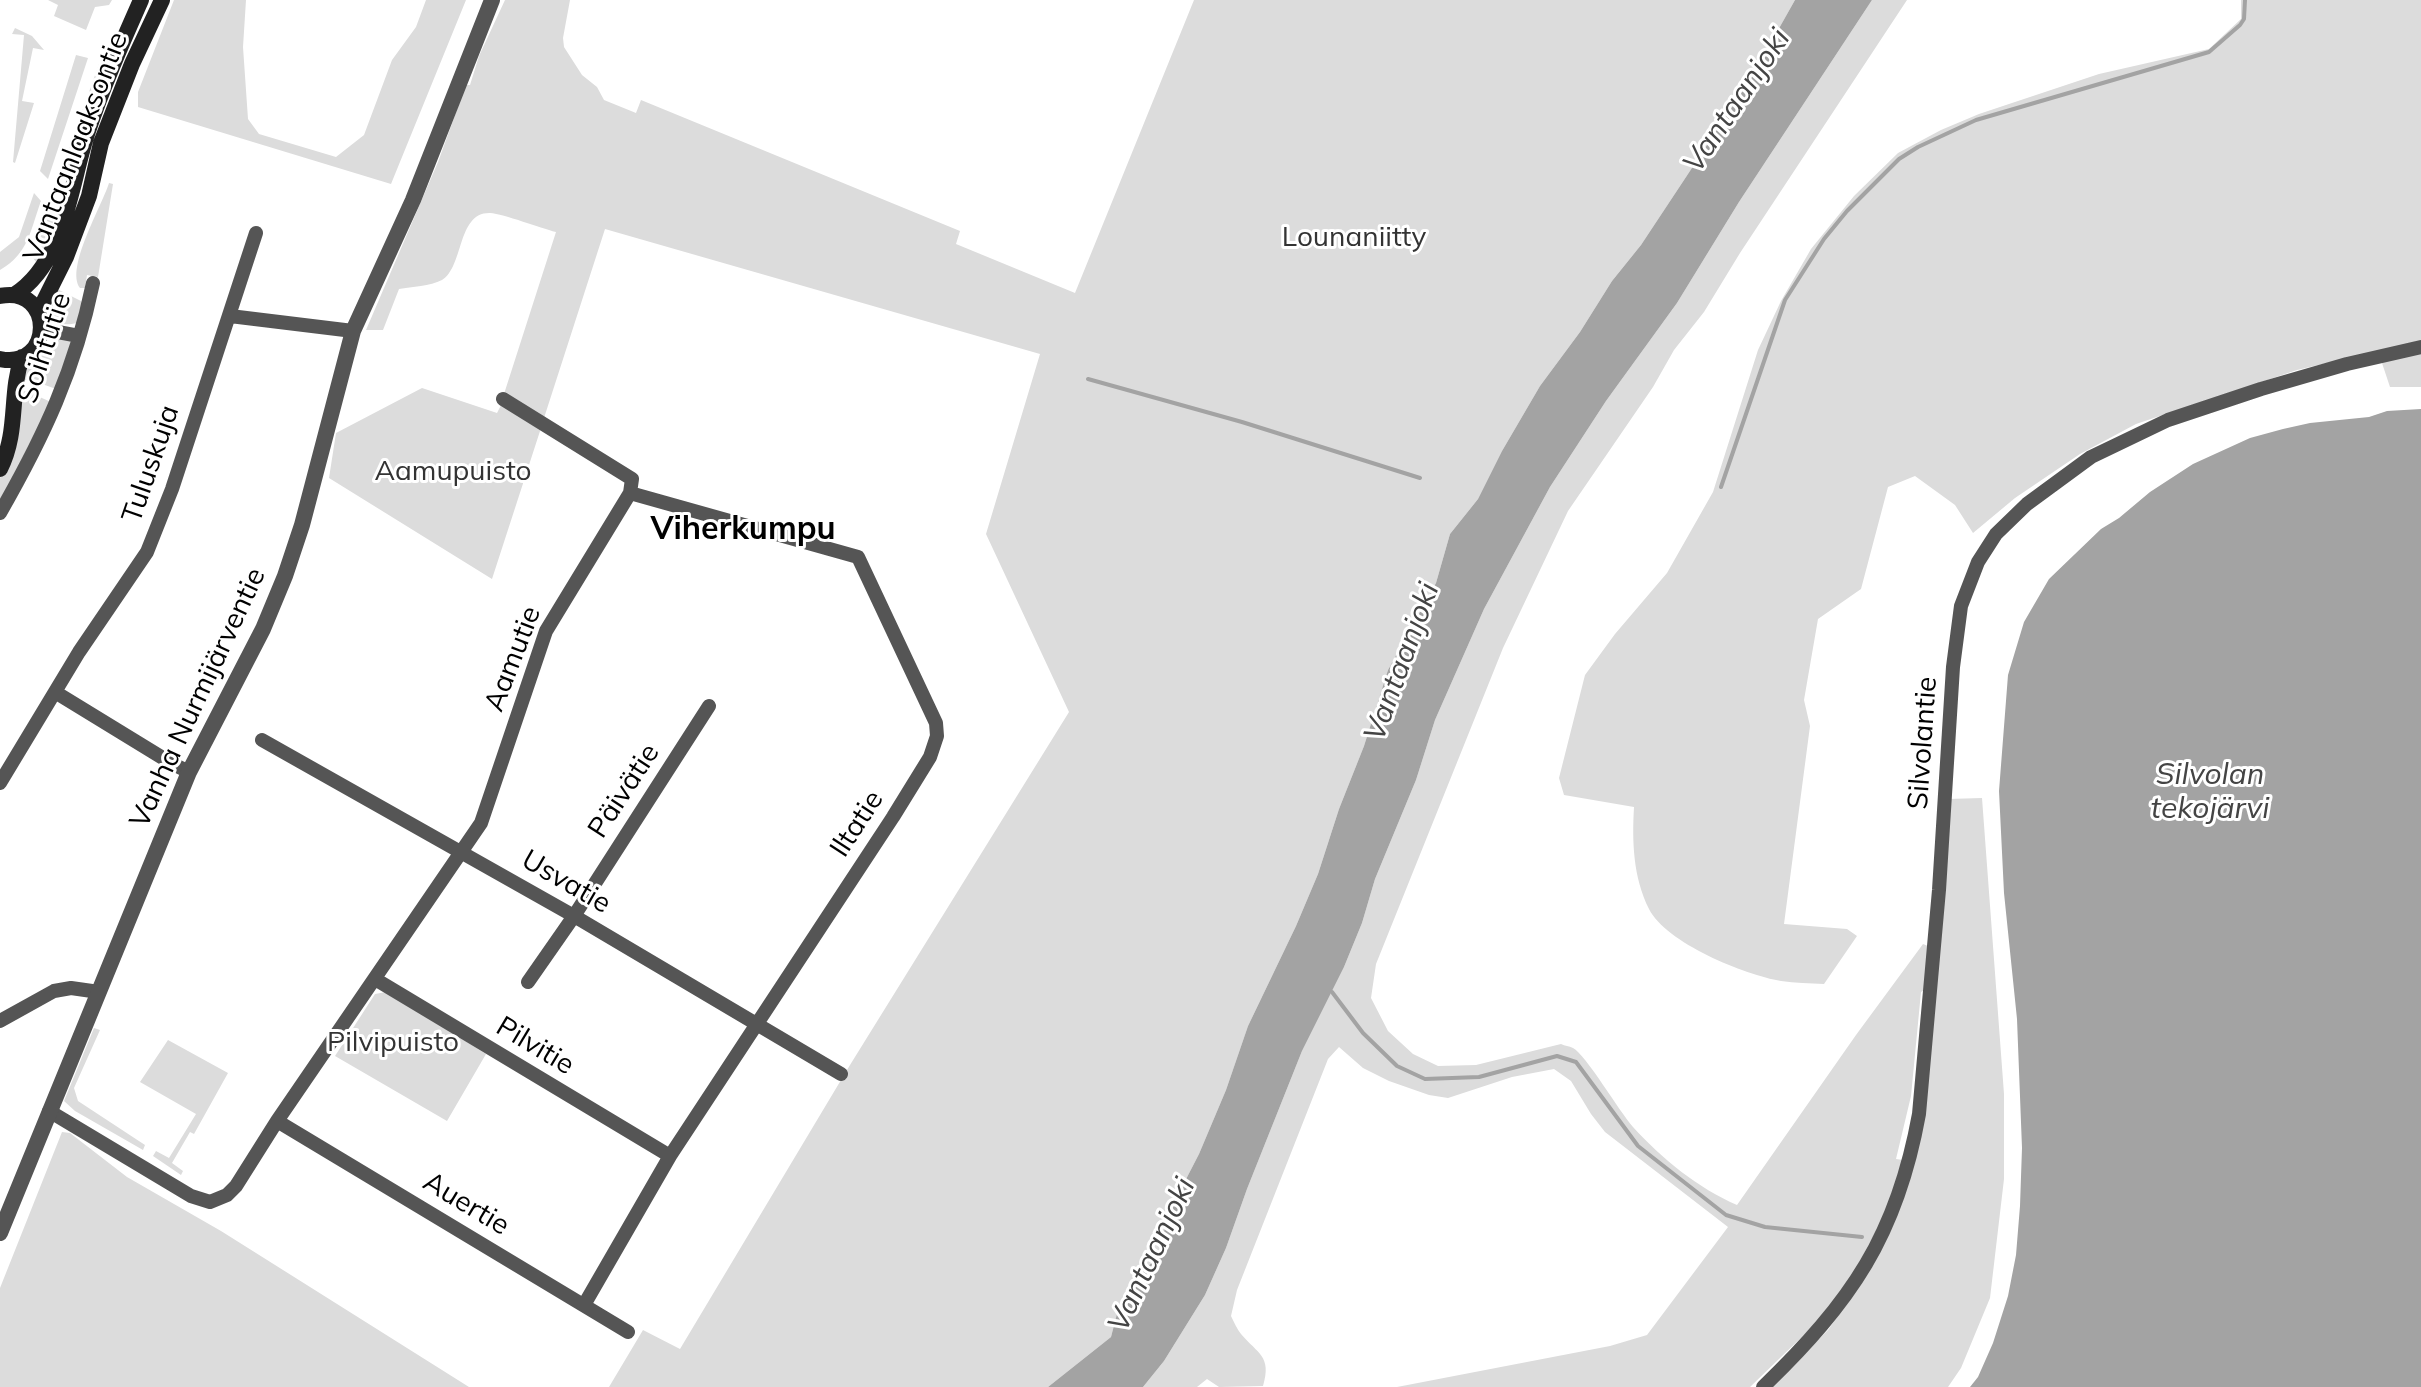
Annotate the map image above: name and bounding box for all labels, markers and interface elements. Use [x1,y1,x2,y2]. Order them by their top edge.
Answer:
water label: Vantaanjoki [1676,22,1798,180]
street label: Vantaanlaaksontie [17,27,135,267]
park label: Lounaniitty [1282,221,1426,255]
street label: Soihtutie [11,289,79,407]
street label: Tuluskuja [115,401,187,527]
park label: Aamupuisto [374,455,532,489]
district label: Viherkumpu [650,510,836,548]
street label: Vanha Nurmijärventie [123,563,273,833]
water label: Vantaanjoki [1357,578,1447,746]
street label: Aamutie [478,602,548,716]
street label: Silvolantie [1902,675,1944,811]
street label: Päivätie [581,738,667,844]
water label: Silvolan tekojärvi [2151,757,2269,828]
street label: Iltatie [823,785,891,863]
street label: Usvatie [516,843,616,921]
street label: Pilvitie [490,1010,580,1082]
park label: Pilvipuisto [327,1026,459,1060]
street label: Auertie [417,1165,515,1243]
water label: Vantaanjoki [1101,1172,1203,1338]

